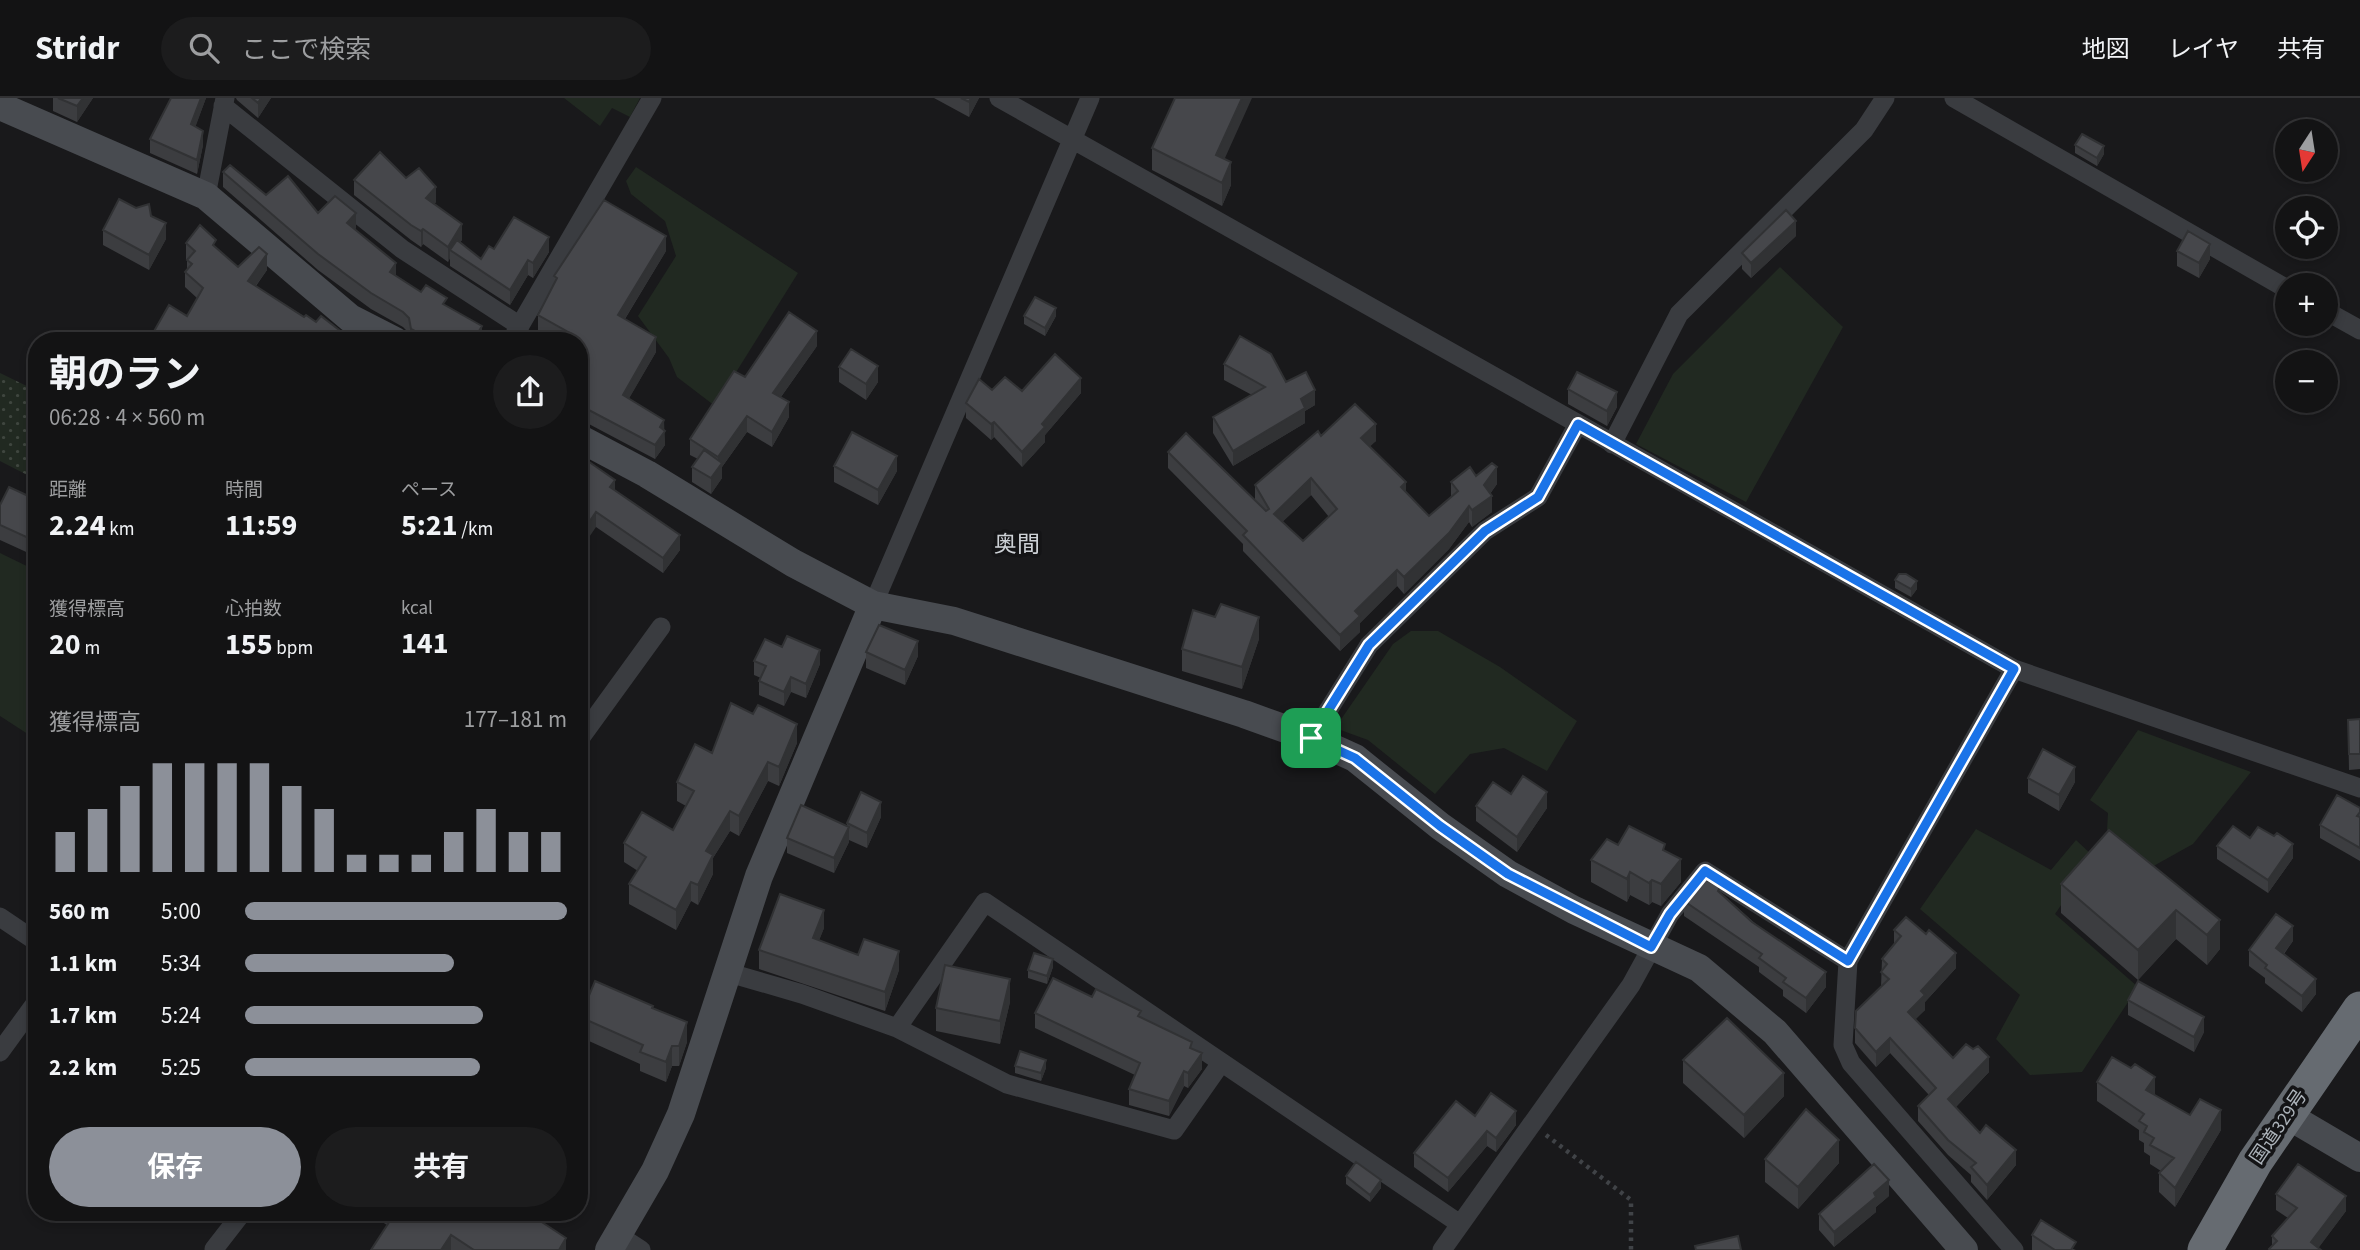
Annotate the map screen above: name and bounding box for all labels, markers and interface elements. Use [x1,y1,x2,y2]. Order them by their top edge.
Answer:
search box [161,17,651,80]
text: Stridr [35,25,119,72]
icon: search [185,29,223,67]
text: ここで検索 [241,31,371,68]
text: 地図 [2082,32,2130,67]
text: レイヤ [2168,32,2239,67]
text: 共有 [2277,32,2325,67]
north arrow [2275,119,2338,182]
map controls [2275,119,2338,413]
button: locate [2275,196,2338,259]
button: + [2275,273,2338,336]
text: 朝のラン [49,348,201,402]
button: − [2275,350,2338,413]
button: share [493,355,567,429]
text: 06:28 · 4 × 560 m [49,401,205,434]
text: 距離 [49,477,87,504]
text: 時間 [225,477,263,504]
text: ペース [401,477,457,504]
text: 2.24 [49,504,106,547]
text: 11:59 [225,504,297,547]
text: 5:21 [401,504,458,547]
text: km [106,516,135,543]
text: /km [458,516,493,543]
district label: 奥間 [994,528,1040,561]
text: kcal [401,595,433,622]
text: 獲得標高 [49,596,125,623]
text: 心拍数 [225,596,282,623]
text: 141 [401,622,449,665]
text: 20 [49,623,81,666]
text: 155 [225,623,273,666]
text: m [81,635,100,662]
text: bpm [273,635,313,662]
text: 177–181 m [464,703,567,736]
text: 獲得標高 [49,706,141,739]
pin [1281,708,1341,768]
icon: arrive [1292,719,1330,757]
text: 560 m [49,895,110,928]
text: 5:00 [161,895,201,928]
text: 1.1 km [49,947,117,980]
text: 5:34 [161,947,201,980]
text: 1.7 km [49,999,117,1032]
text: 5:24 [161,999,201,1032]
text: 2.2 km [49,1051,117,1084]
text: 5:25 [161,1051,201,1084]
street label: 国道329号 [2244,1084,2314,1170]
button: 保存 [49,1127,301,1207]
button: 共有 [315,1127,567,1207]

